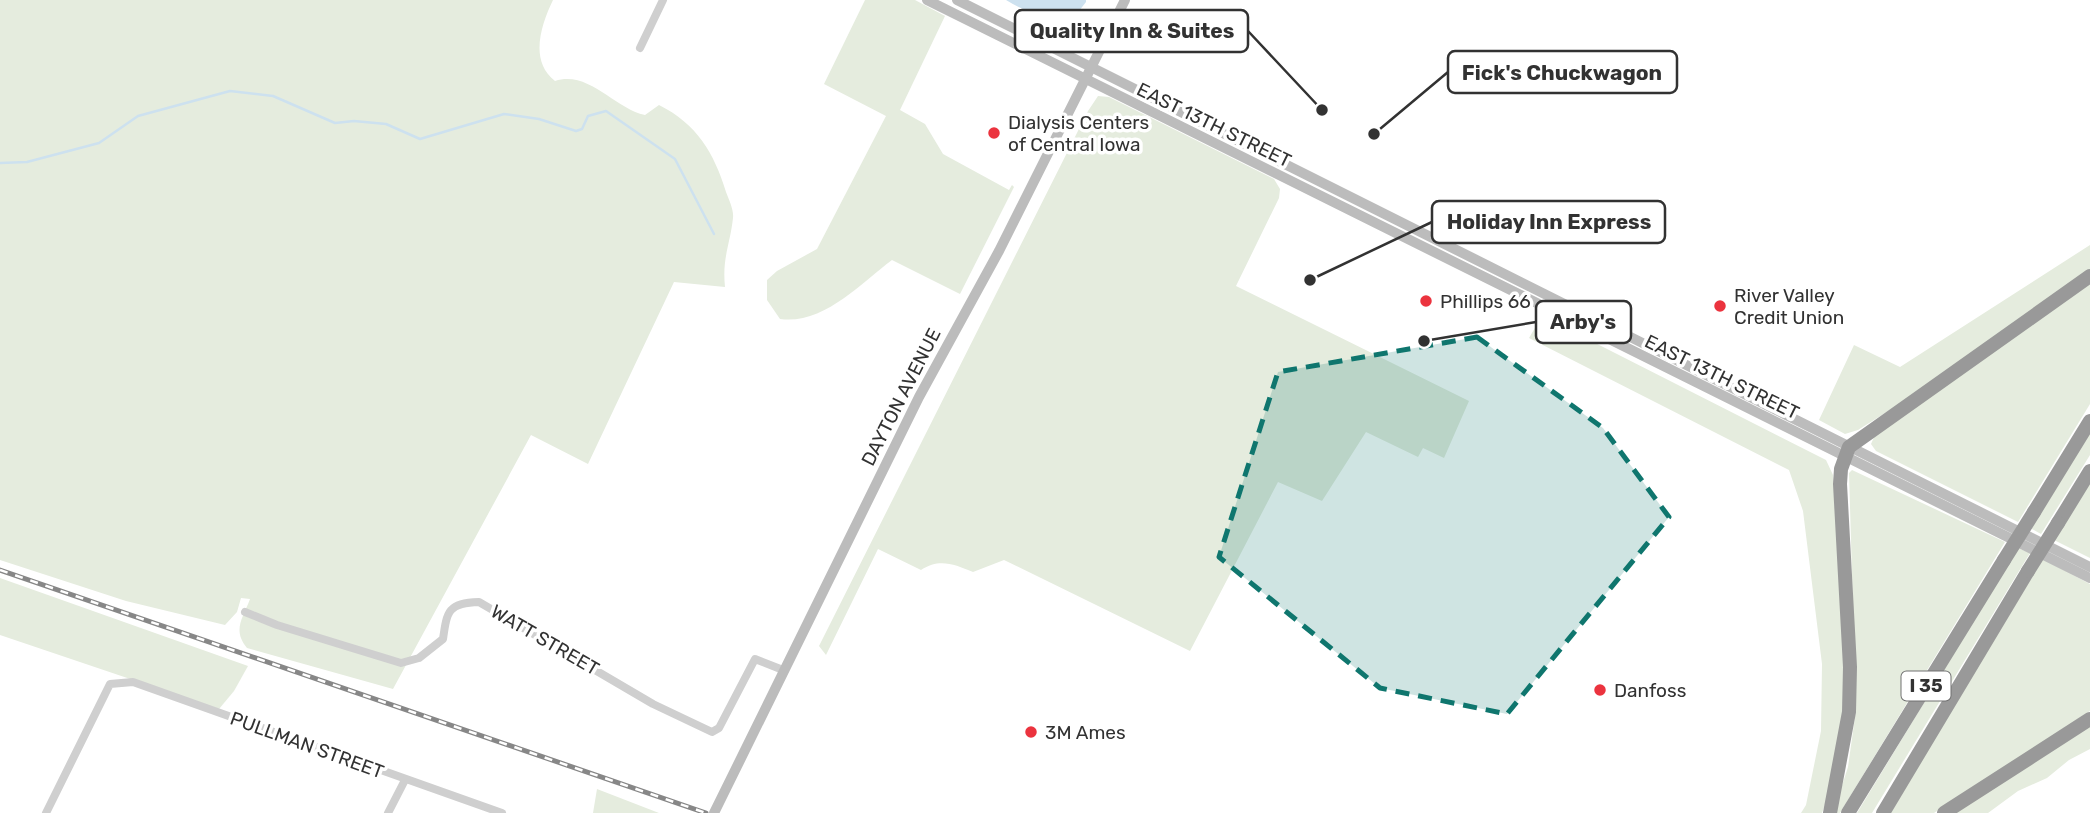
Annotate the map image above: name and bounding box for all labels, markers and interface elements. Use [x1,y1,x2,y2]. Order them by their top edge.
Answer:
callout: Quality Inn & Suites [1015,10,1248,52]
text: Quality Inn & Suites [1030,18,1234,43]
callout: Fick's Chuckwagon [1448,51,1677,93]
text: Fick's Chuckwagon [1462,60,1662,85]
street label: EAST 13TH STREET [1133,78,1295,172]
place label: Dialysis Centers of Central Iowa [1008,111,1149,156]
marker: Dialysis Centers of Central Iowa [986,125,1002,141]
callout: Holiday Inn Express [1432,201,1665,243]
text: Holiday Inn Express [1447,209,1651,234]
place label: River Valley Credit Union [1734,284,1844,329]
place label: Phillips 66 [1440,290,1531,313]
marker: Phillips 66 [1418,293,1434,309]
marker: River Valley Credit Union [1712,298,1728,314]
callout: Arby's [1536,301,1631,343]
text: Arby's [1550,309,1616,334]
street label: DAYTON AVENUE [856,324,946,470]
street label: EAST 13TH STREET [1641,330,1803,424]
street label: WATT STREET [487,600,603,680]
road number: I 35 [1902,672,1951,700]
place label: Danfoss [1614,679,1686,702]
marker: Danfoss [1592,682,1608,698]
street label: PULLMAN STREET [227,707,387,783]
place label: 3M Ames [1045,721,1126,744]
marker: 3M Ames [1023,724,1039,740]

